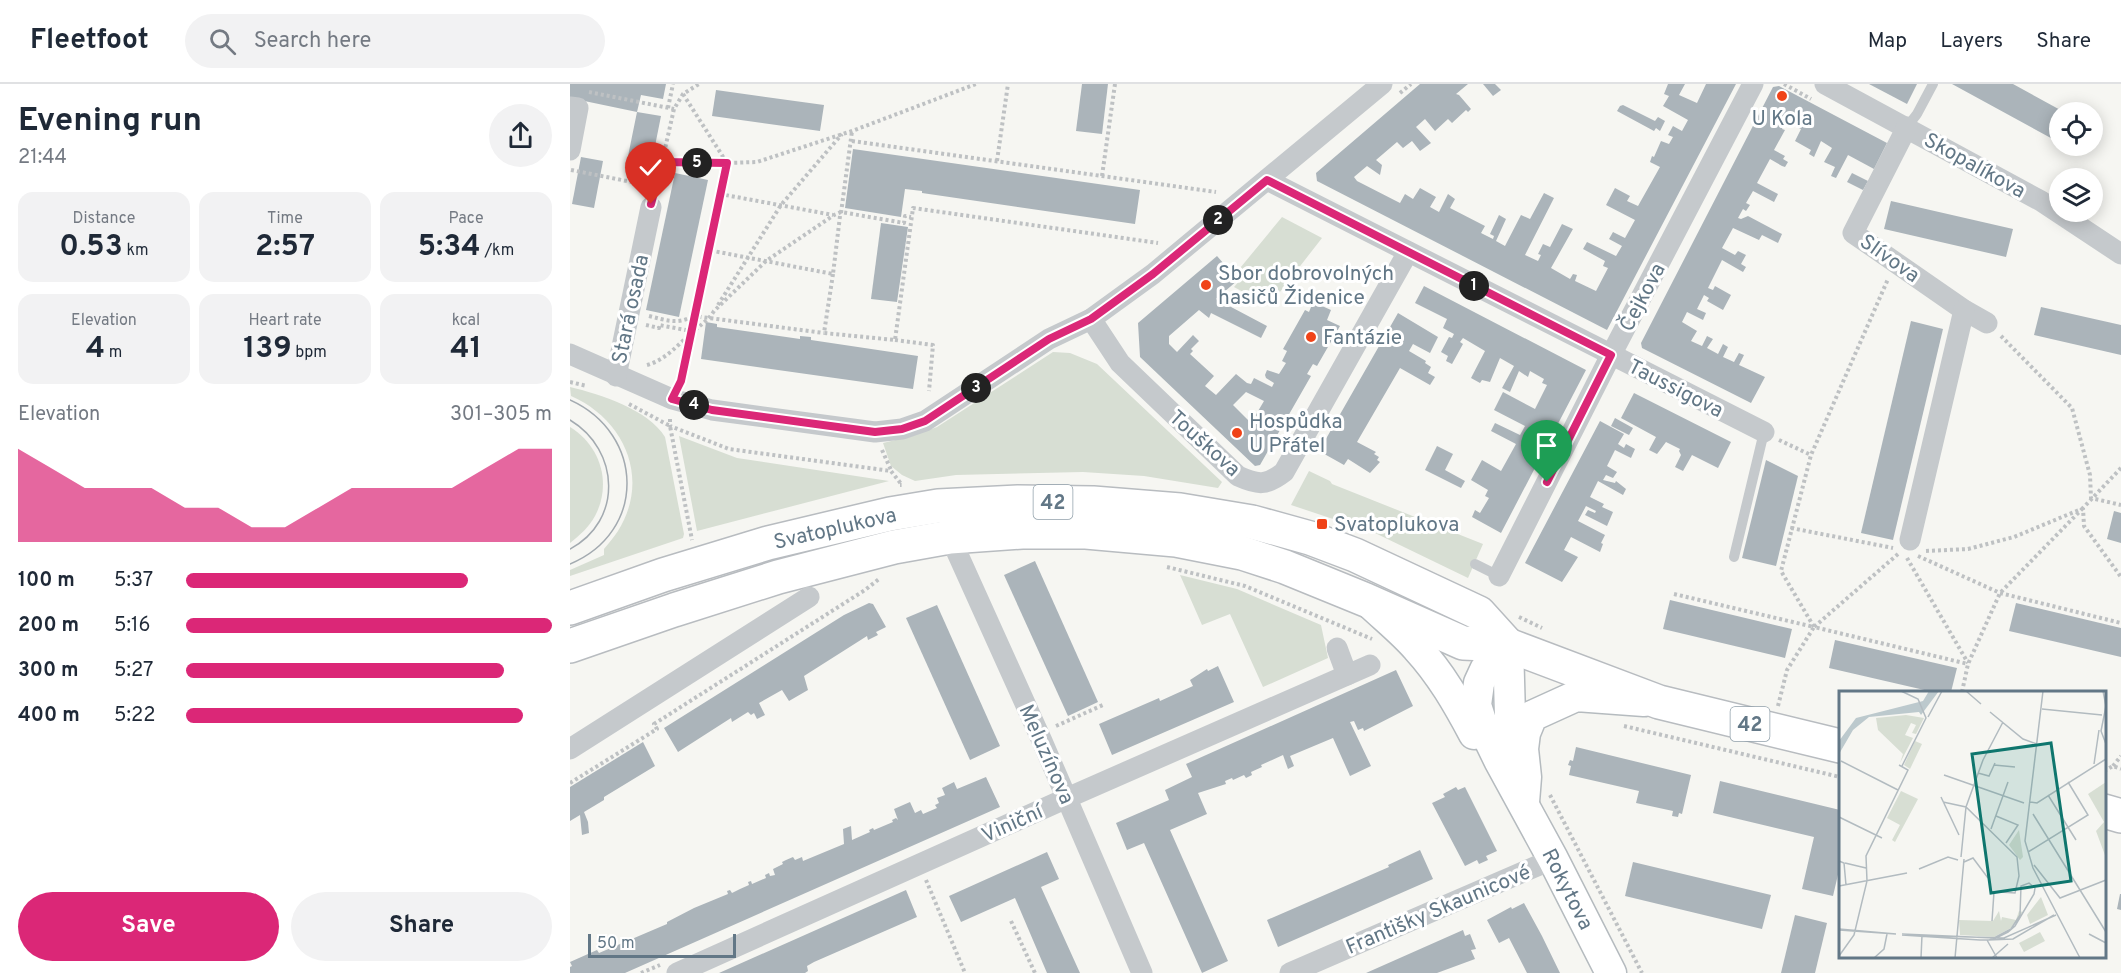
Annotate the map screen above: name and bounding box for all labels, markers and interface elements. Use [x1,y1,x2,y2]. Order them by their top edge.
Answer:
search box [185,14,605,68]
text: Fleetfoot [30,23,149,59]
icon: search [206,25,239,58]
text: Search here [254,28,371,55]
text: Map [1868,28,1907,55]
text: Layers [1940,28,2003,55]
text: Share [2036,28,2091,55]
marker: U Kola [1775,89,1789,103]
text: Evening run [18,101,202,143]
map controls [2049,102,2103,222]
button: locate [2049,102,2103,156]
button: share [489,104,552,167]
place label: U Kola [1751,106,1813,133]
street label: Skopalíkova [1919,127,2030,205]
pin [625,142,676,204]
text: 21:44 [18,145,67,171]
pin: 5 [682,148,712,178]
icon: check [634,151,667,184]
text: 5 [692,153,702,173]
button: layers [2049,168,2103,222]
pin: 2 [1203,205,1233,235]
text: Distance [73,209,135,229]
text: Time [267,209,303,229]
text: Pace [448,209,484,229]
text: 2 [1213,210,1223,230]
text: 0.53 [59,229,123,266]
text: 2:57 [255,229,315,266]
text: 5:34 [418,229,481,266]
street label: Slívova [1854,229,1924,290]
text: km [123,241,149,261]
text: /km [481,241,514,261]
street label: Stará osada [607,252,656,366]
street label: Čejkova [1613,258,1673,337]
place label: Sbor dobrovolných hasičů Židenice [1218,261,1394,312]
pin: 1 [1459,271,1489,301]
text: 1 [1471,276,1477,296]
marker: Sbor dobrovolných hasičů Židenice [1199,278,1213,292]
text: Elevation [71,311,137,331]
text: Heart rate [248,311,322,331]
text: kcal [452,311,480,331]
place label: Fantázie [1323,325,1402,352]
marker: Fantázie [1304,330,1318,344]
text: 4 [86,331,105,368]
text: 139 [243,331,292,368]
text: 41 [450,331,482,368]
text: m [105,343,122,363]
text: bpm [292,343,327,363]
street label: Taussigova [1623,354,1728,425]
pin: 3 [961,373,991,403]
text: 3 [971,378,981,398]
pin: 4 [679,390,709,420]
text: 4 [689,395,699,415]
text: Elevation [18,402,100,428]
text: 301–305 m [450,402,552,428]
street label: Touškova [1163,405,1245,483]
place label: Hospůdka U Přátel [1249,409,1342,460]
pin [1521,420,1572,482]
marker: Hospůdka U Přátel [1230,426,1244,440]
icon: arrive [1530,429,1563,462]
road number: 42 [1034,485,1072,519]
street label: Svatoplukova [771,502,899,557]
place label: Svatoplukova [1334,512,1459,539]
marker: Svatoplukova [1315,517,1329,531]
text: 100 m [18,568,75,594]
text: 5:37 [114,568,153,594]
text: 200 m [18,613,79,639]
text: 5:16 [114,613,150,639]
text: 300 m [18,658,79,684]
text: 5:27 [114,658,153,684]
inset map [1839,691,2106,958]
street label: Meluzínova [1012,700,1080,809]
text: 400 m [18,703,80,729]
text: 5:22 [114,703,155,729]
road number: 42 [1730,707,1770,741]
street label: Viniční [978,798,1049,850]
street label: Rokytova [1535,844,1599,935]
street label: Františky Skaunicové [1342,859,1535,961]
button: Save [18,892,279,961]
button: Share [291,892,552,961]
scale bar [588,931,736,958]
text: 50 m [597,934,635,954]

